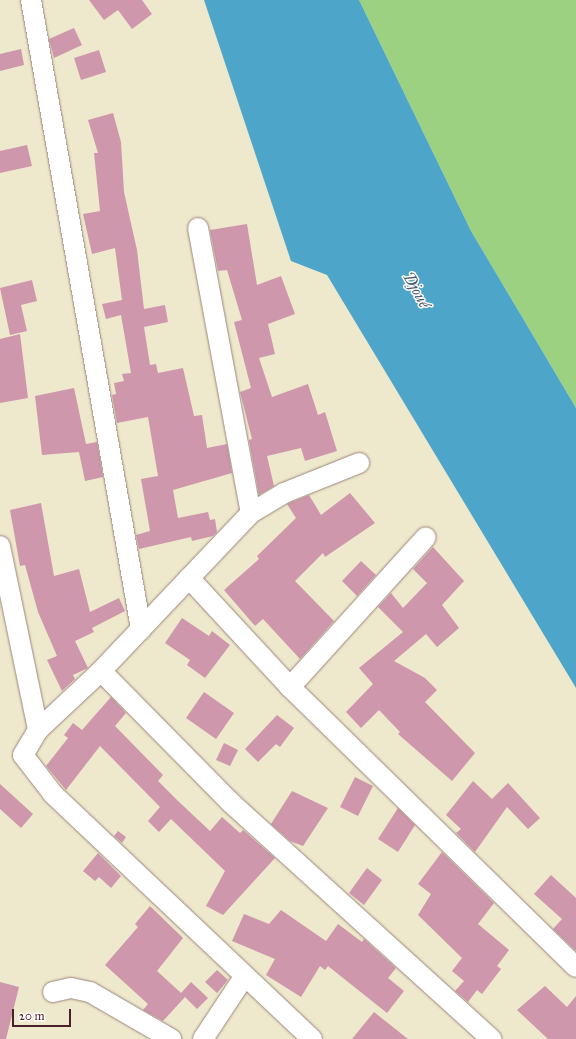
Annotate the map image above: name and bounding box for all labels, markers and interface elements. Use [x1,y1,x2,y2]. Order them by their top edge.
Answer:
water label: Djoué [398,269,434,311]
scale bar [14,1001,73,1027]
text: 20 m [19,1009,45,1023]

